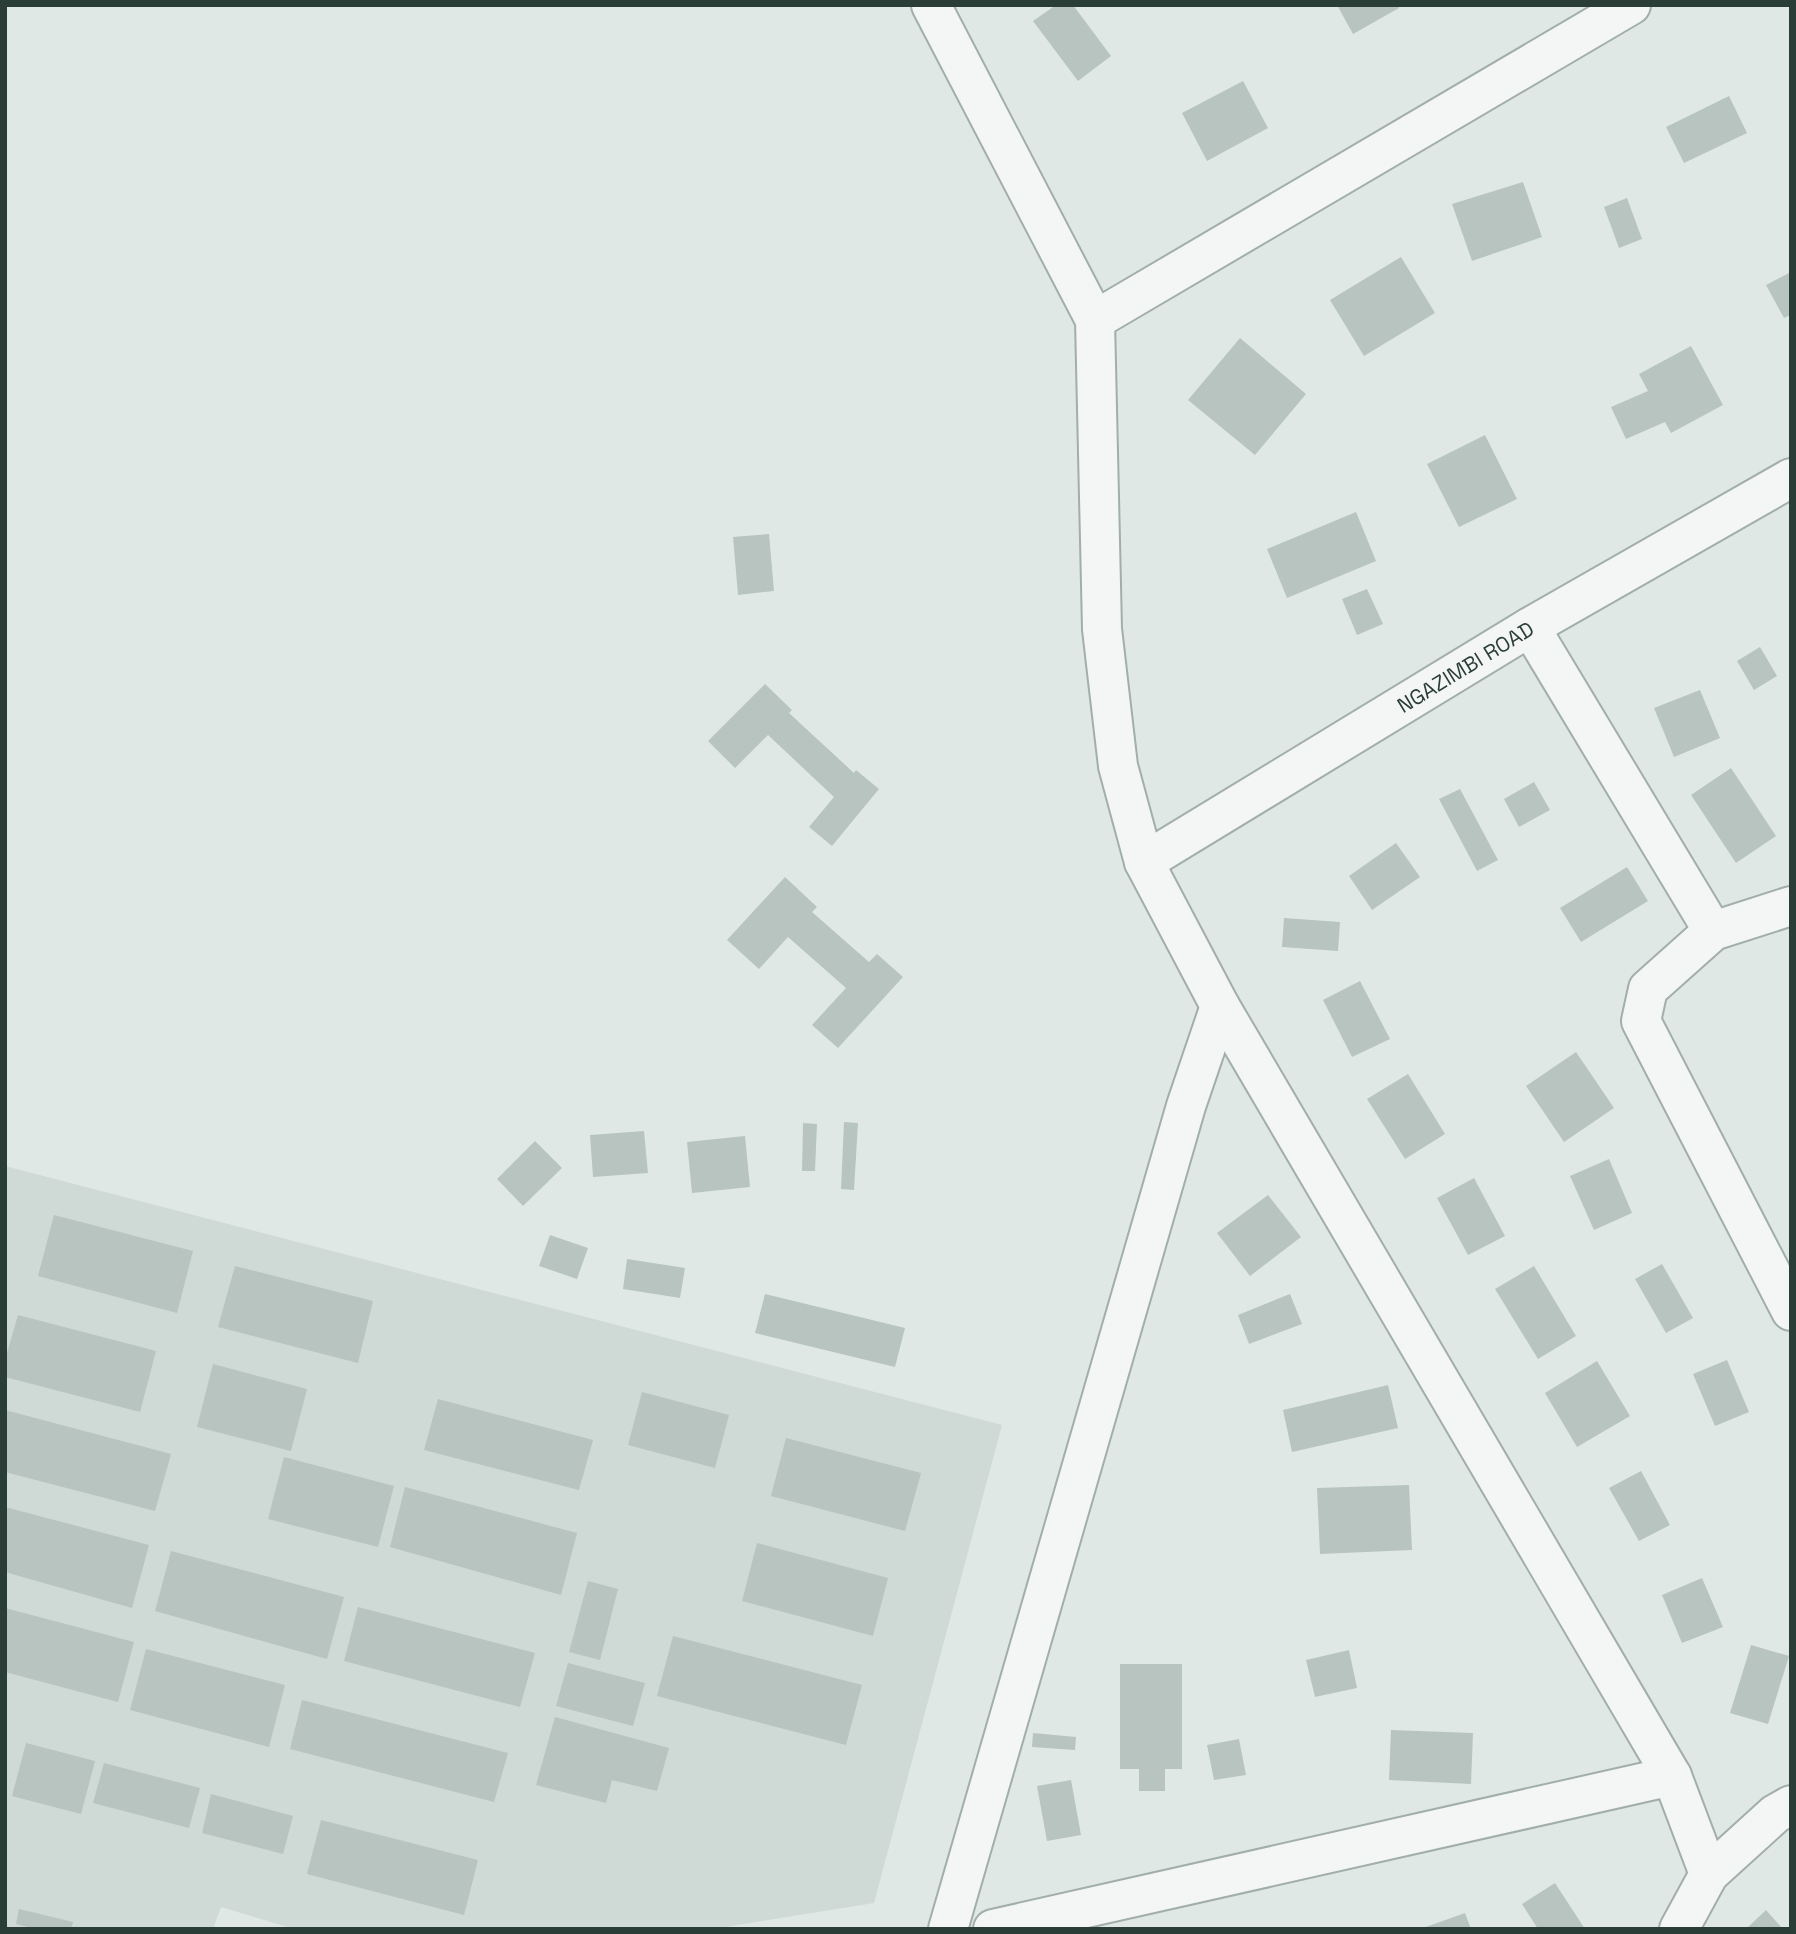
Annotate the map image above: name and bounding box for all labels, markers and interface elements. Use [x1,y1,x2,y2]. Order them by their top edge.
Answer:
street label: NGAZIMBI ROAD [1392,615,1538,718]

